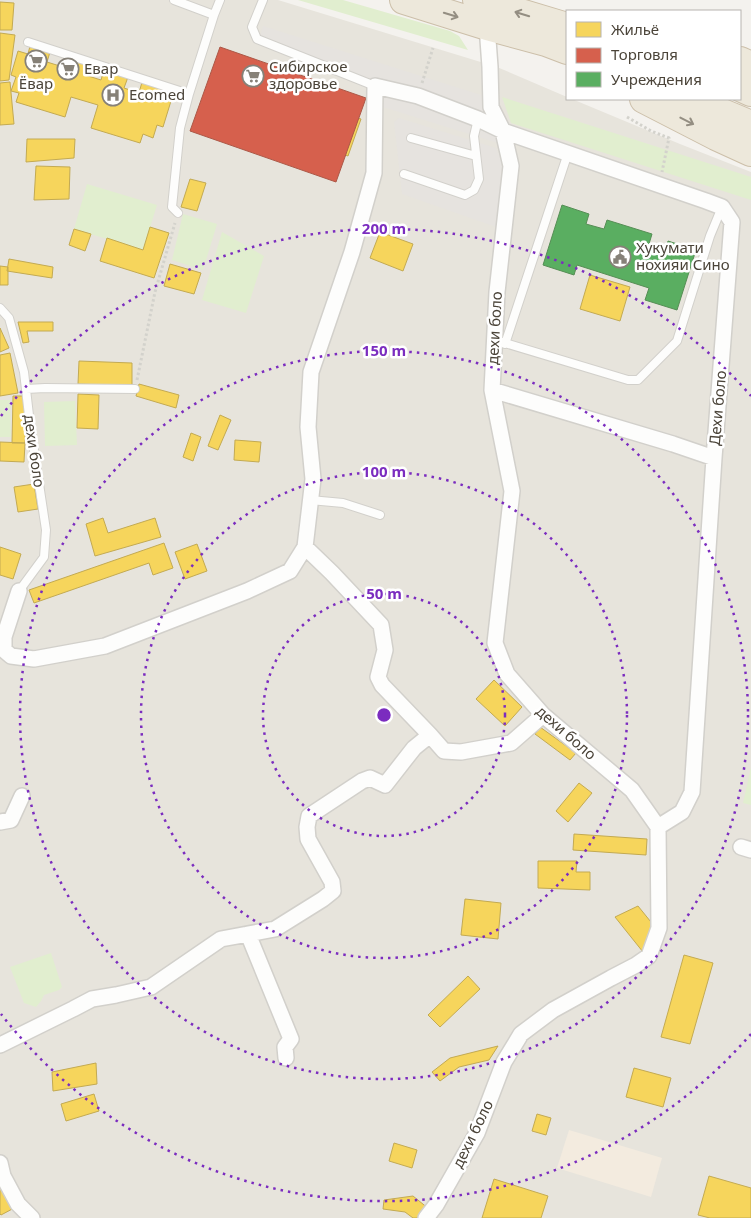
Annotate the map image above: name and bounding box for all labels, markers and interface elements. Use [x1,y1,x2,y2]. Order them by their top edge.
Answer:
one-way arrow [514,8,530,18]
one-way arrow [442,10,458,20]
legend [566,10,741,100]
text: Жильё [611,19,659,39]
text: Торговля [611,44,678,64]
supermarket icon: Ёвар [24,49,48,73]
place label: Сибирское здоровье [269,56,348,93]
supermarket icon: Евар [56,57,80,81]
place label: Евар [84,58,118,78]
supermarket icon: Сибирское здоровье [241,64,265,88]
text: Учреждения [611,69,702,89]
place label: Ёвар [19,73,53,93]
hospital icon: Ecomed [101,83,125,107]
place label: Ecomed [129,84,185,104]
one-way arrow [679,117,694,126]
text: 200 m [362,218,406,238]
place label: Хукумати нохияи Сино [636,237,730,274]
public building icon: Хукумати нохияи Сино [608,245,632,269]
street label: дехи боло [482,291,506,365]
text: 150 m [362,340,406,360]
street label: Дехи боло [704,369,730,446]
street label: дехи боло [20,413,50,489]
text: 100 m [362,461,406,481]
text: 50 m [366,583,402,603]
street label: дехи боло [532,701,601,764]
centre of rings [375,706,393,724]
street label: дехи боло [447,1096,497,1171]

